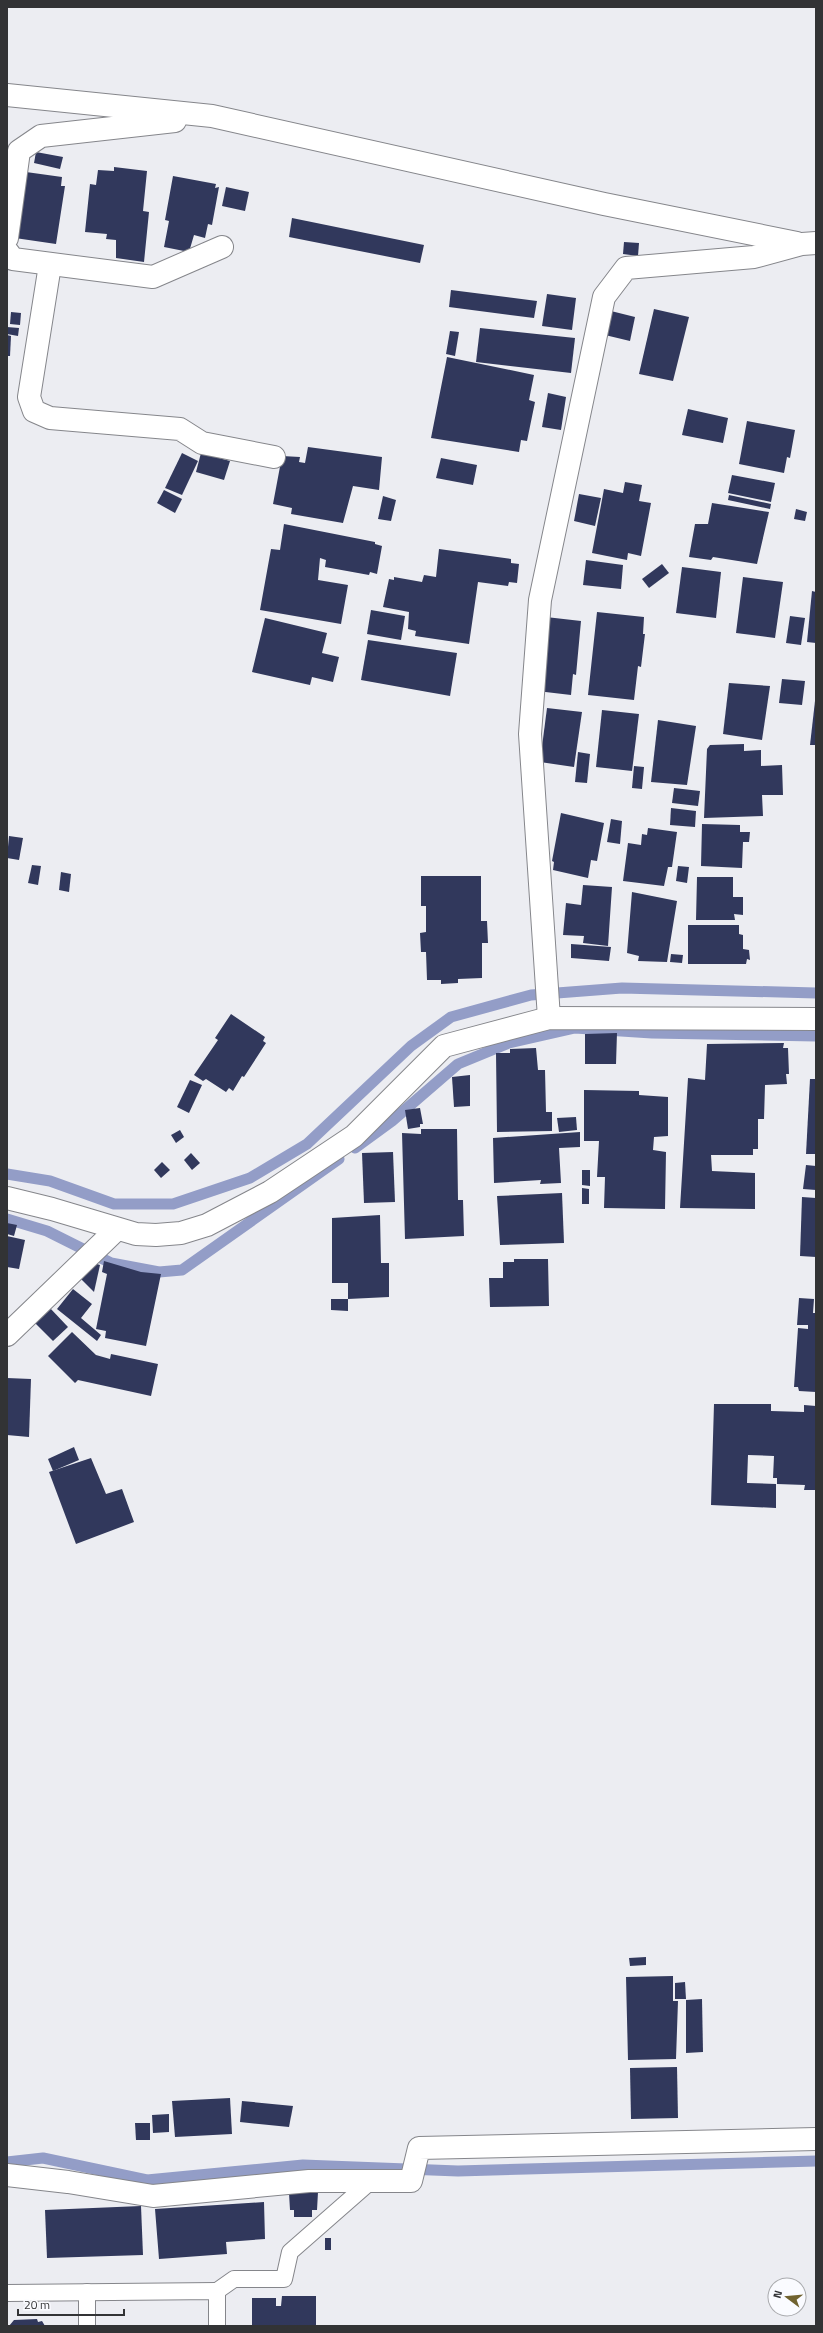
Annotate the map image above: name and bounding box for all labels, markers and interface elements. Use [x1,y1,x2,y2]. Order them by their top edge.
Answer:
north arrow [767,2277,807,2317]
text: N [769,2288,786,2300]
scale bar [18,2291,124,2317]
text: 20 m [24,2295,50,2314]

